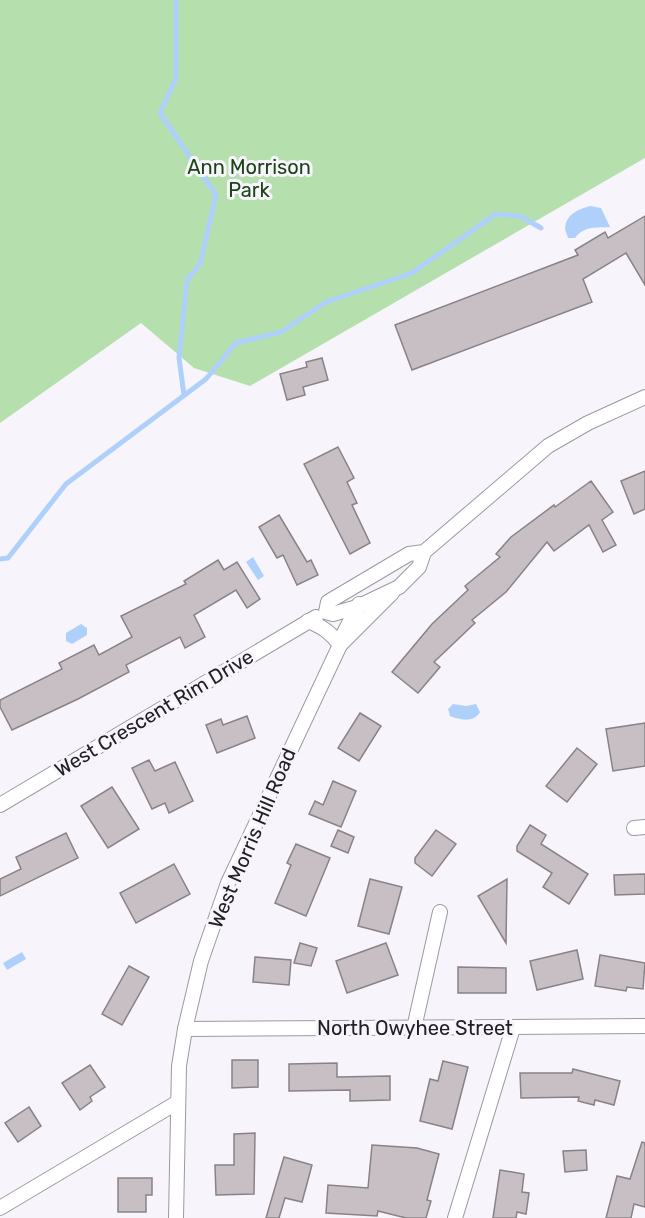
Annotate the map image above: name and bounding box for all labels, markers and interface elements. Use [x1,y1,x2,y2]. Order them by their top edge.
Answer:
park label: Ann Morrison Park [187,155,311,202]
street label: West Crescent Rim Drive [50,644,258,782]
street label: West Morris Hill Road [203,744,301,932]
street label: North Owyhee Street [317,1016,513,1040]

